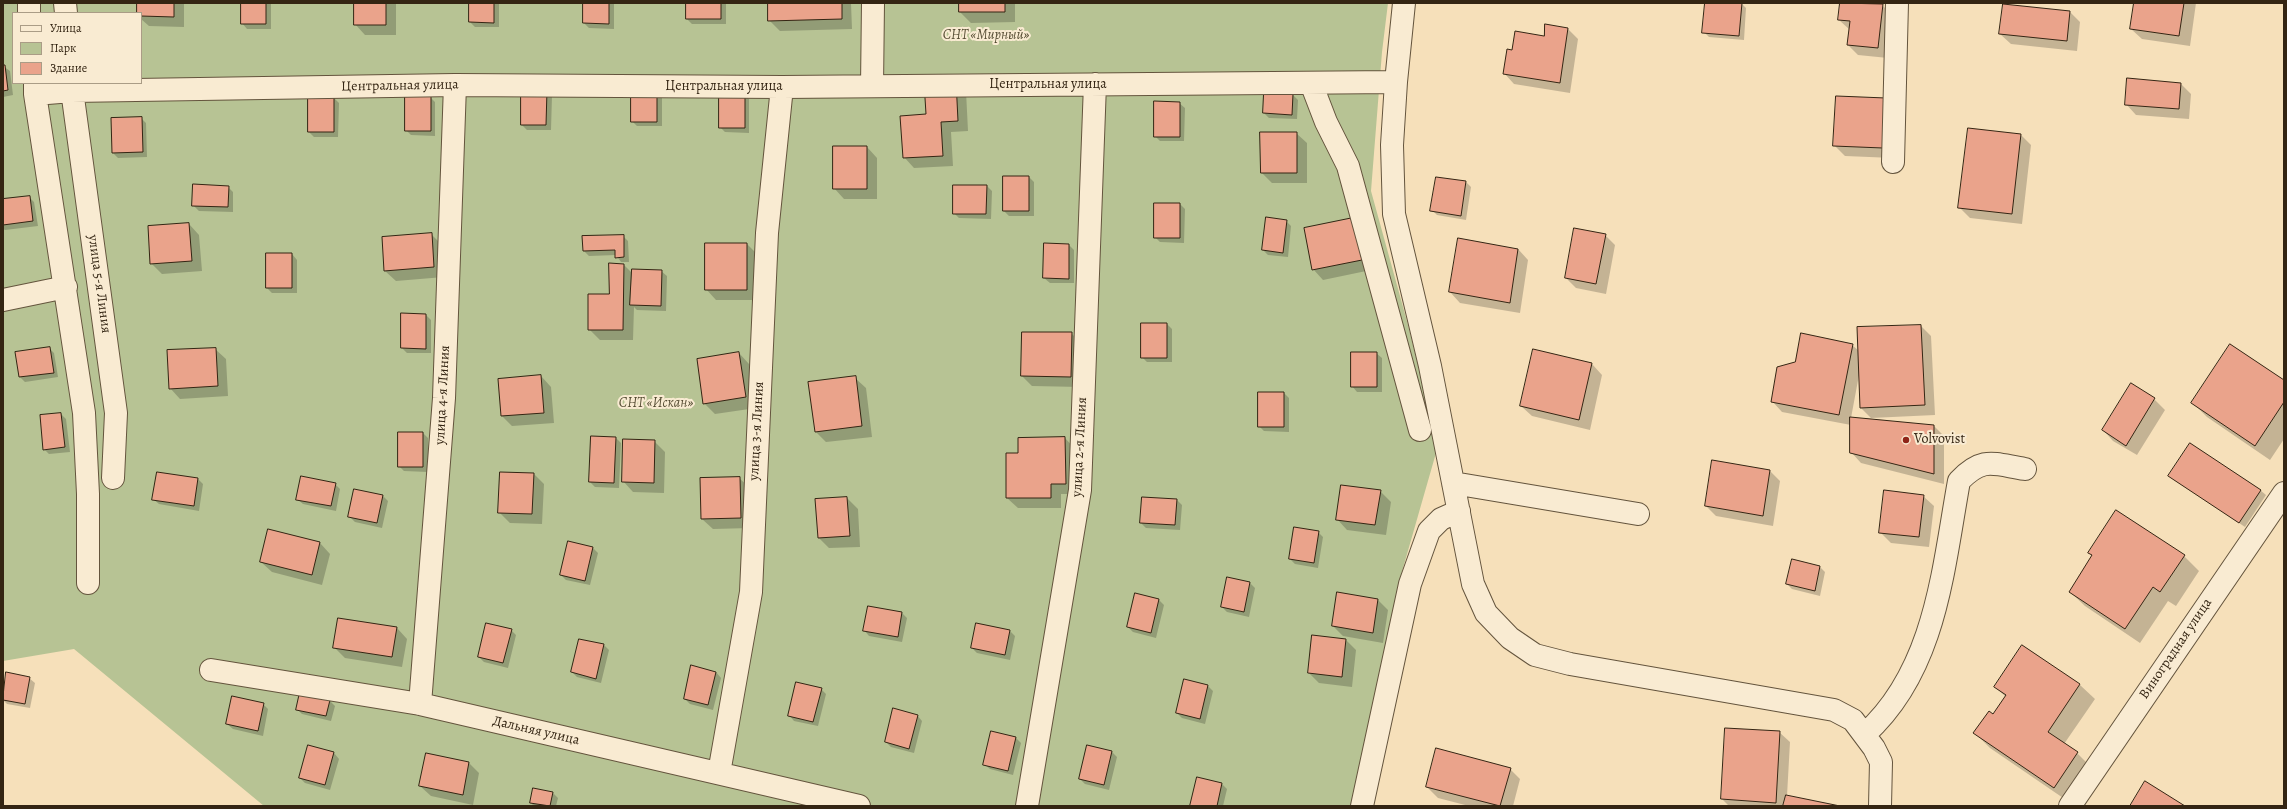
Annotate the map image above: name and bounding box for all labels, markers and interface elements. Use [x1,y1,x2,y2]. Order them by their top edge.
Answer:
legend [12,12,142,84]
text: Улица [50,20,81,36]
park label: СНТ «Мирный» [943,28,1029,44]
text: Парк [50,40,76,56]
text: Здание [50,60,87,76]
street label: Центральная улица [341,77,459,95]
street label: Центральная улица [989,77,1107,93]
street label: Центральная улица [665,79,783,95]
street label: улица 5-я Линия [84,234,114,334]
street label: улица 4-я Линия [432,345,454,445]
street label: улица 3-я Линия [746,381,768,481]
park label: СНТ «Искан» [619,396,693,412]
street label: улица 2-я Линия [1069,397,1091,497]
place label: Volvovist [1914,432,1965,448]
marker: Volvovist [1901,435,1911,445]
street label: Виноградная улица [2136,595,2216,703]
street label: Дальняя улица [491,713,581,749]

